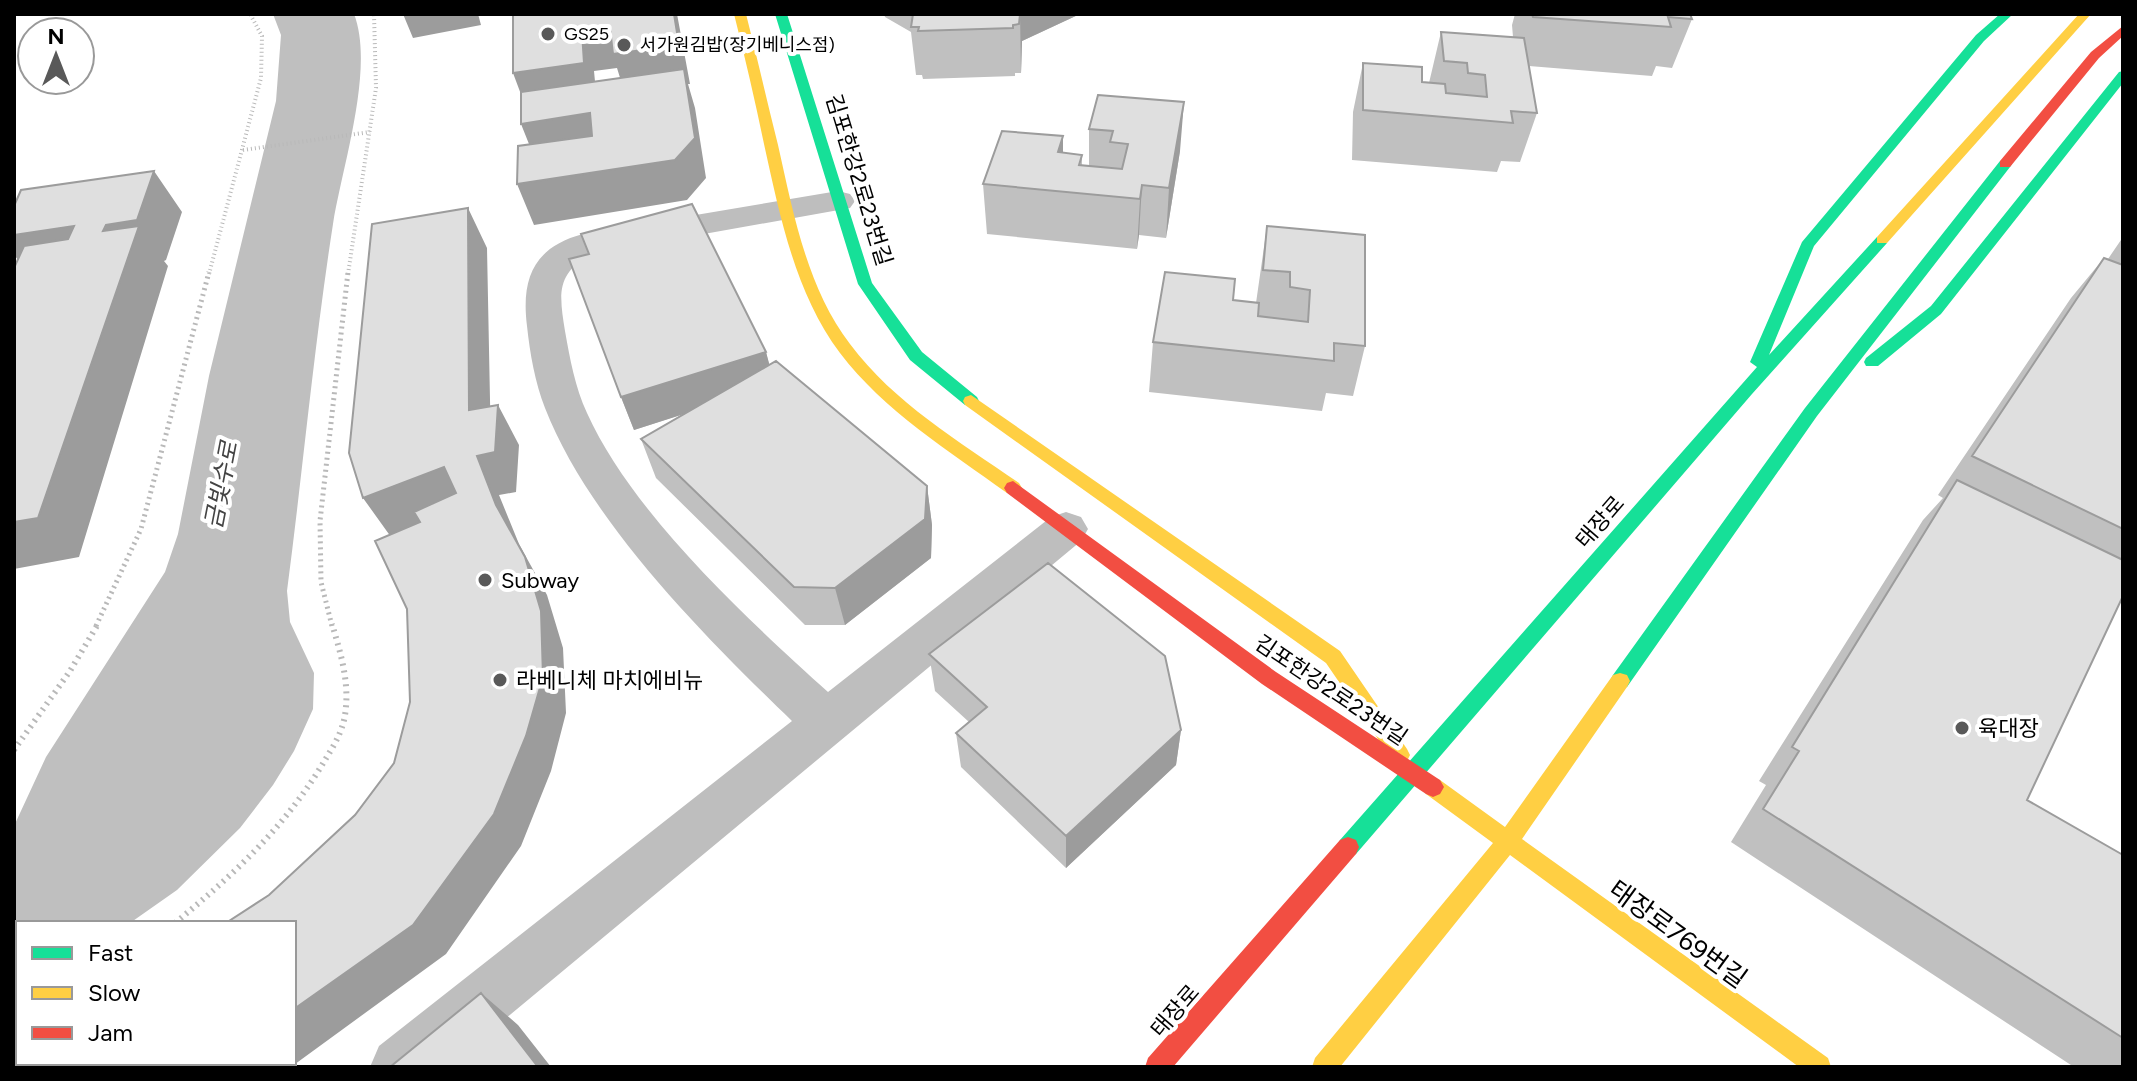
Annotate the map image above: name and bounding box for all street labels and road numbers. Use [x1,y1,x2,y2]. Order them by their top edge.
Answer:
street label: 김포한강2로23번길 [820,91,898,269]
street label: 태장로 [1570,490,1630,554]
street label: 김포한강2로23번길 [1250,629,1412,751]
street label: 태장로769번길 [1603,873,1753,995]
street label: 태장로 [1145,979,1205,1043]

